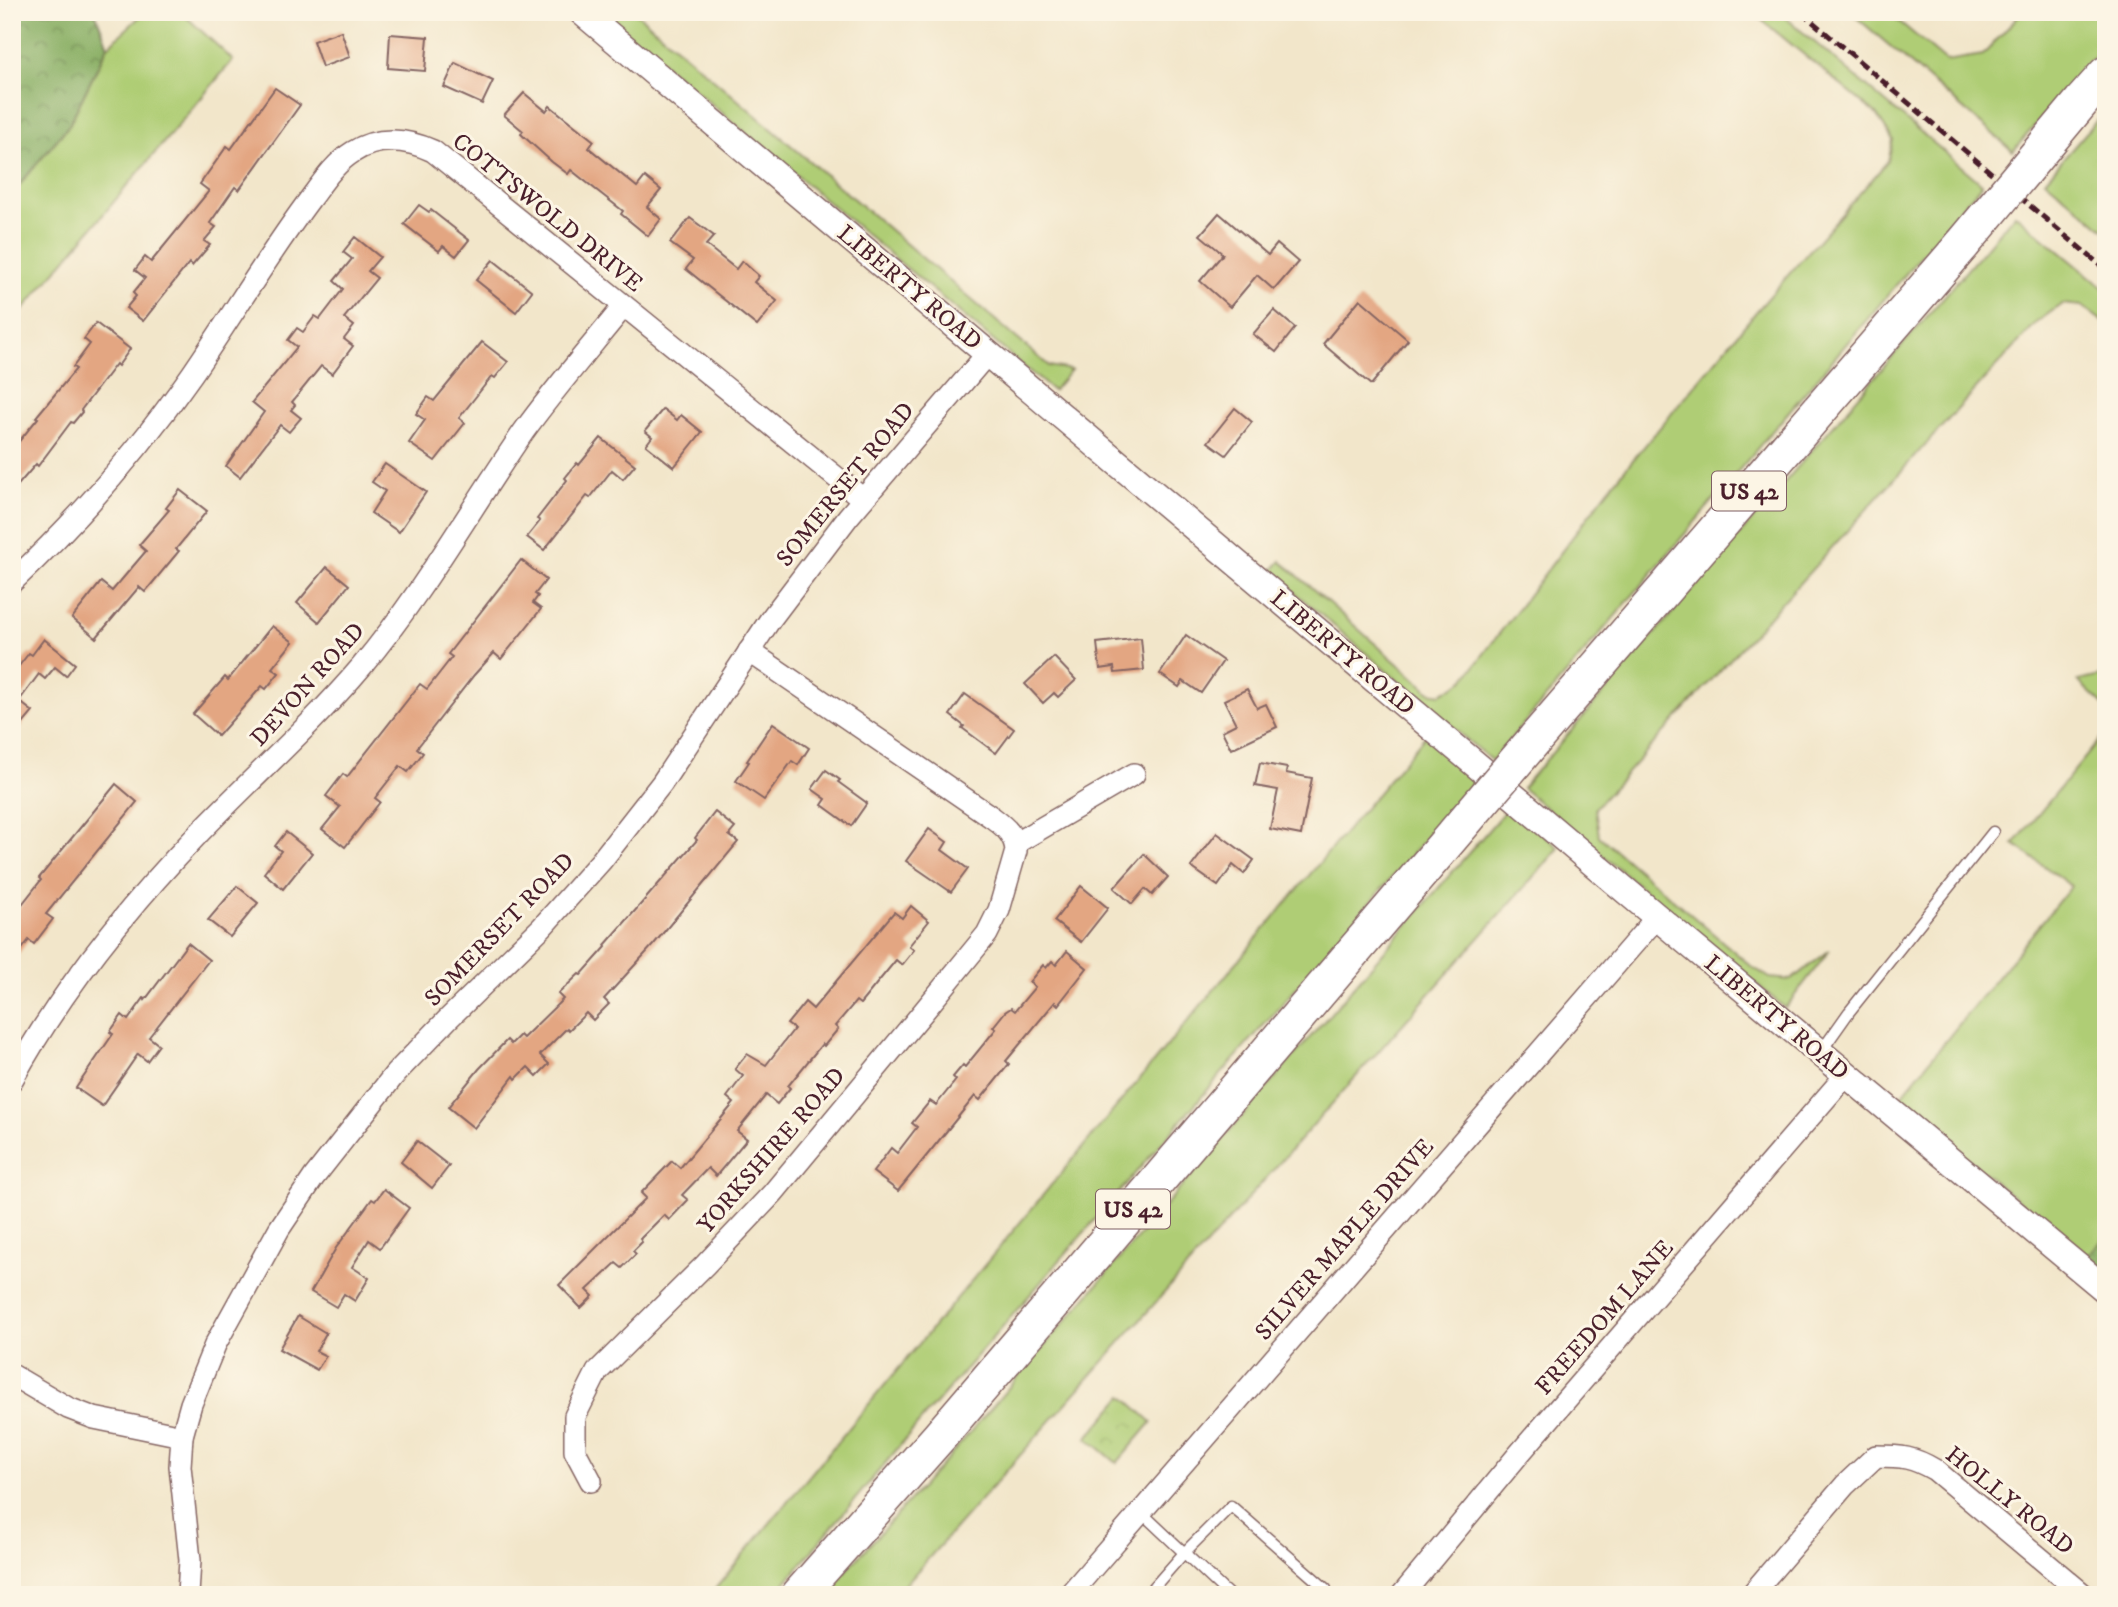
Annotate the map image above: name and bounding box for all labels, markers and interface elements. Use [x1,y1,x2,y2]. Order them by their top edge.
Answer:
street label: COTTSWOLD DRIVE [446,127,649,299]
street label: LIBERTY ROAD [831,219,988,357]
street label: SOMERSET ROAD [770,396,921,573]
road number: US 42 [1712,471,1786,510]
street label: LIBERTY ROAD [1264,584,1421,722]
street label: DEVON ROAD [244,616,371,753]
street label: SOMERSET ROAD [418,846,581,1013]
street label: LIBERTY ROAD [1698,949,1855,1087]
street label: YORKSHIRE ROAD [691,1061,852,1240]
street label: SILVER MAPLE DRIVE [1249,1133,1441,1347]
road number: US 42 [1096,1190,1170,1228]
street label: FREEDOM LANE [1529,1234,1680,1401]
street label: HOLLY ROAD [1939,1440,2080,1562]

